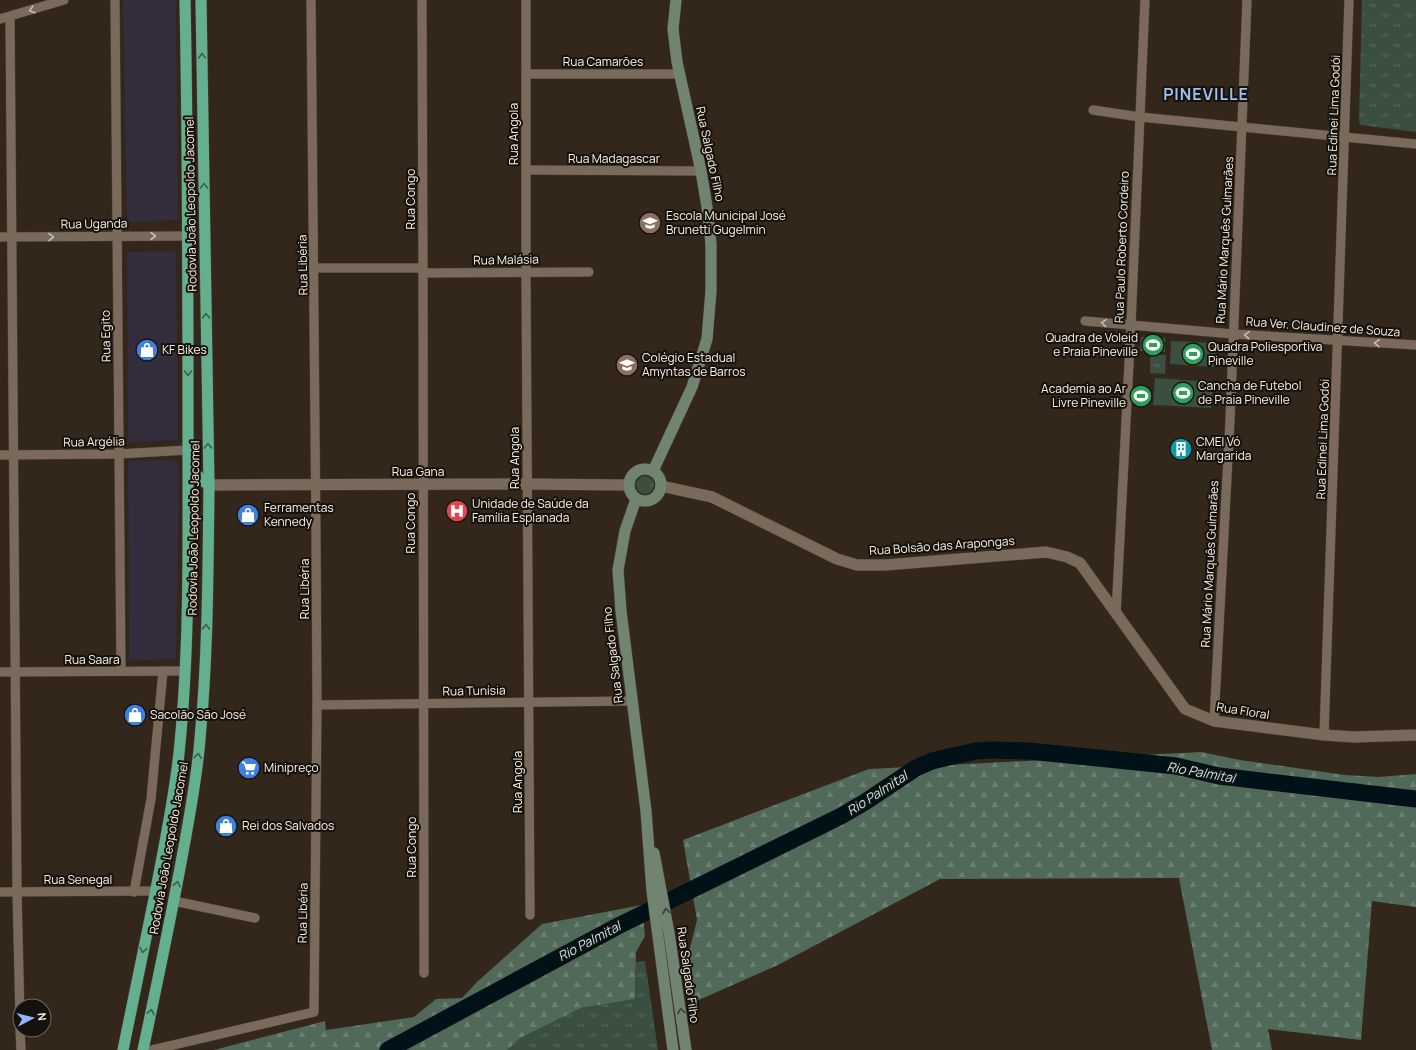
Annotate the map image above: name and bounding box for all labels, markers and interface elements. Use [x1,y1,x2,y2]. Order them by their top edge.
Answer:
one-way arrow [29,5,36,14]
one-way arrow [198,53,206,59]
street label: Rua Camarões [563,53,643,70]
street label: Rua Edinei Lima Godói [1323,54,1344,176]
district label: PINEVILLE [1163,83,1249,105]
street label: Rua Angola [505,103,522,165]
street label: Rua Salgado Filho [692,105,729,203]
street label: Rodovia João Leopoldo Jacomel [180,116,201,292]
street label: Rua Madagascar [568,150,661,167]
street label: Rua Mário Marquês Guimarães [1212,156,1237,324]
street label: Rua Congo [402,169,419,229]
street label: Rua Paulo Roberto Cordeiro [1110,171,1133,323]
one-way arrow [200,183,208,189]
place label: Escola Municipal José Brunetti Gugelmin [666,207,786,238]
school or university icon: Escola Municipal José Brunetti Gugelmin [637,210,663,236]
street label: Rua Uganda [60,214,128,233]
one-way arrow [150,232,156,240]
one-way arrow [48,233,54,241]
street label: Rua Libéria [293,235,312,295]
street label: Rua Malásia [473,250,539,269]
street label: Rua Egito [97,310,114,362]
one-way arrow [202,313,210,319]
street label: Rua Ver. Claudinez de Souza [1245,313,1401,340]
one-way arrow [1101,318,1107,327]
place label: Quadra de Voleid e Praia Pineville [1045,329,1138,360]
one-way arrow [1244,330,1250,339]
sports icon: Quadra de Voleid e Praia Pineville [1140,332,1166,358]
shop icon: KF Bikes [134,337,160,363]
place label: Quadra Poliesportiva Pineville [1208,338,1323,369]
one-way arrow [1374,338,1380,347]
place label: KF Bikes [162,341,207,358]
sports icon: Quadra Poliesportiva Pineville [1180,341,1206,367]
place label: Colégio Estadual Amyntas de Barros [642,349,746,380]
school or university icon: Colégio Estadual Amyntas de Barros [614,352,640,378]
one-way arrow [184,370,192,376]
place label: Cancha de Futebol de Praia Pineville [1198,377,1301,408]
street label: Rua Edinei Lima Godói [1312,378,1333,500]
place label: Academia ao Ar Livre Pineville [1041,380,1127,411]
sports icon: Cancha de Futebol de Praia Pineville [1170,380,1196,406]
sports icon: Academia ao Ar Livre Pineville [1128,383,1154,409]
street label: Rua Angola [506,427,523,489]
street label: Rua Argélia [63,432,125,451]
place label: CMEI Vó Margarida [1196,433,1252,464]
building icon: CMEI Vó Margarida [1168,436,1194,462]
street label: Rodovia João Leopoldo Jacomel [183,440,204,616]
one-way arrow [204,443,212,449]
street label: Rua Gana [392,463,444,480]
street label: Rua Mário Marquês Guimarães [1197,480,1222,648]
street label: Rua Congo [402,493,419,553]
place label: Unidade de Saúde da Família Esplanada [472,495,589,526]
hospital icon: Unidade de Saúde da Família Esplanada [444,498,470,524]
place label: Ferramentas Kennedy [264,499,334,530]
shop icon: Ferramentas Kennedy [235,502,261,528]
street label: Rua Bolsão das Arapongas [869,532,1015,559]
street label: Rua Libéria [296,559,313,619]
street label: Rua Salgado Filho [598,606,627,704]
one-way arrow [202,624,210,630]
street label: Rua Saara [64,651,120,668]
street label: Rua Tunísia [442,681,506,700]
street label: Rua Floral [1215,698,1271,723]
shop icon: Sacolão São José [122,702,148,728]
place label: Sacolão São José [150,706,246,723]
street label: Rua Angola [509,751,526,813]
one-way arrow [193,753,202,759]
supermarket icon: Minipreço [236,755,262,781]
water label: Rio Palmital [1166,757,1238,787]
place label: Minipreço [264,759,319,776]
street label: Rodovia João Leopoldo Jacomel [145,760,192,936]
water label: Rio Palmital [843,766,912,819]
shop icon: Rei dos Salvados [213,813,239,839]
place label: Rei dos Salvados [242,817,334,834]
street label: Rua Congo [403,817,420,877]
street label: Rua Senegal [44,871,112,888]
one-way arrow [172,881,180,888]
street label: Rua Libéria [293,883,312,943]
one-way arrow [662,908,671,914]
water label: Rio Palmital [554,916,625,965]
street label: Rua Salgado Filho [673,926,704,1024]
one-way arrow [140,947,148,953]
north arrow [12,998,52,1038]
one-way arrow [677,1008,686,1014]
one-way arrow [146,1009,154,1015]
text: N [34,1012,50,1022]

